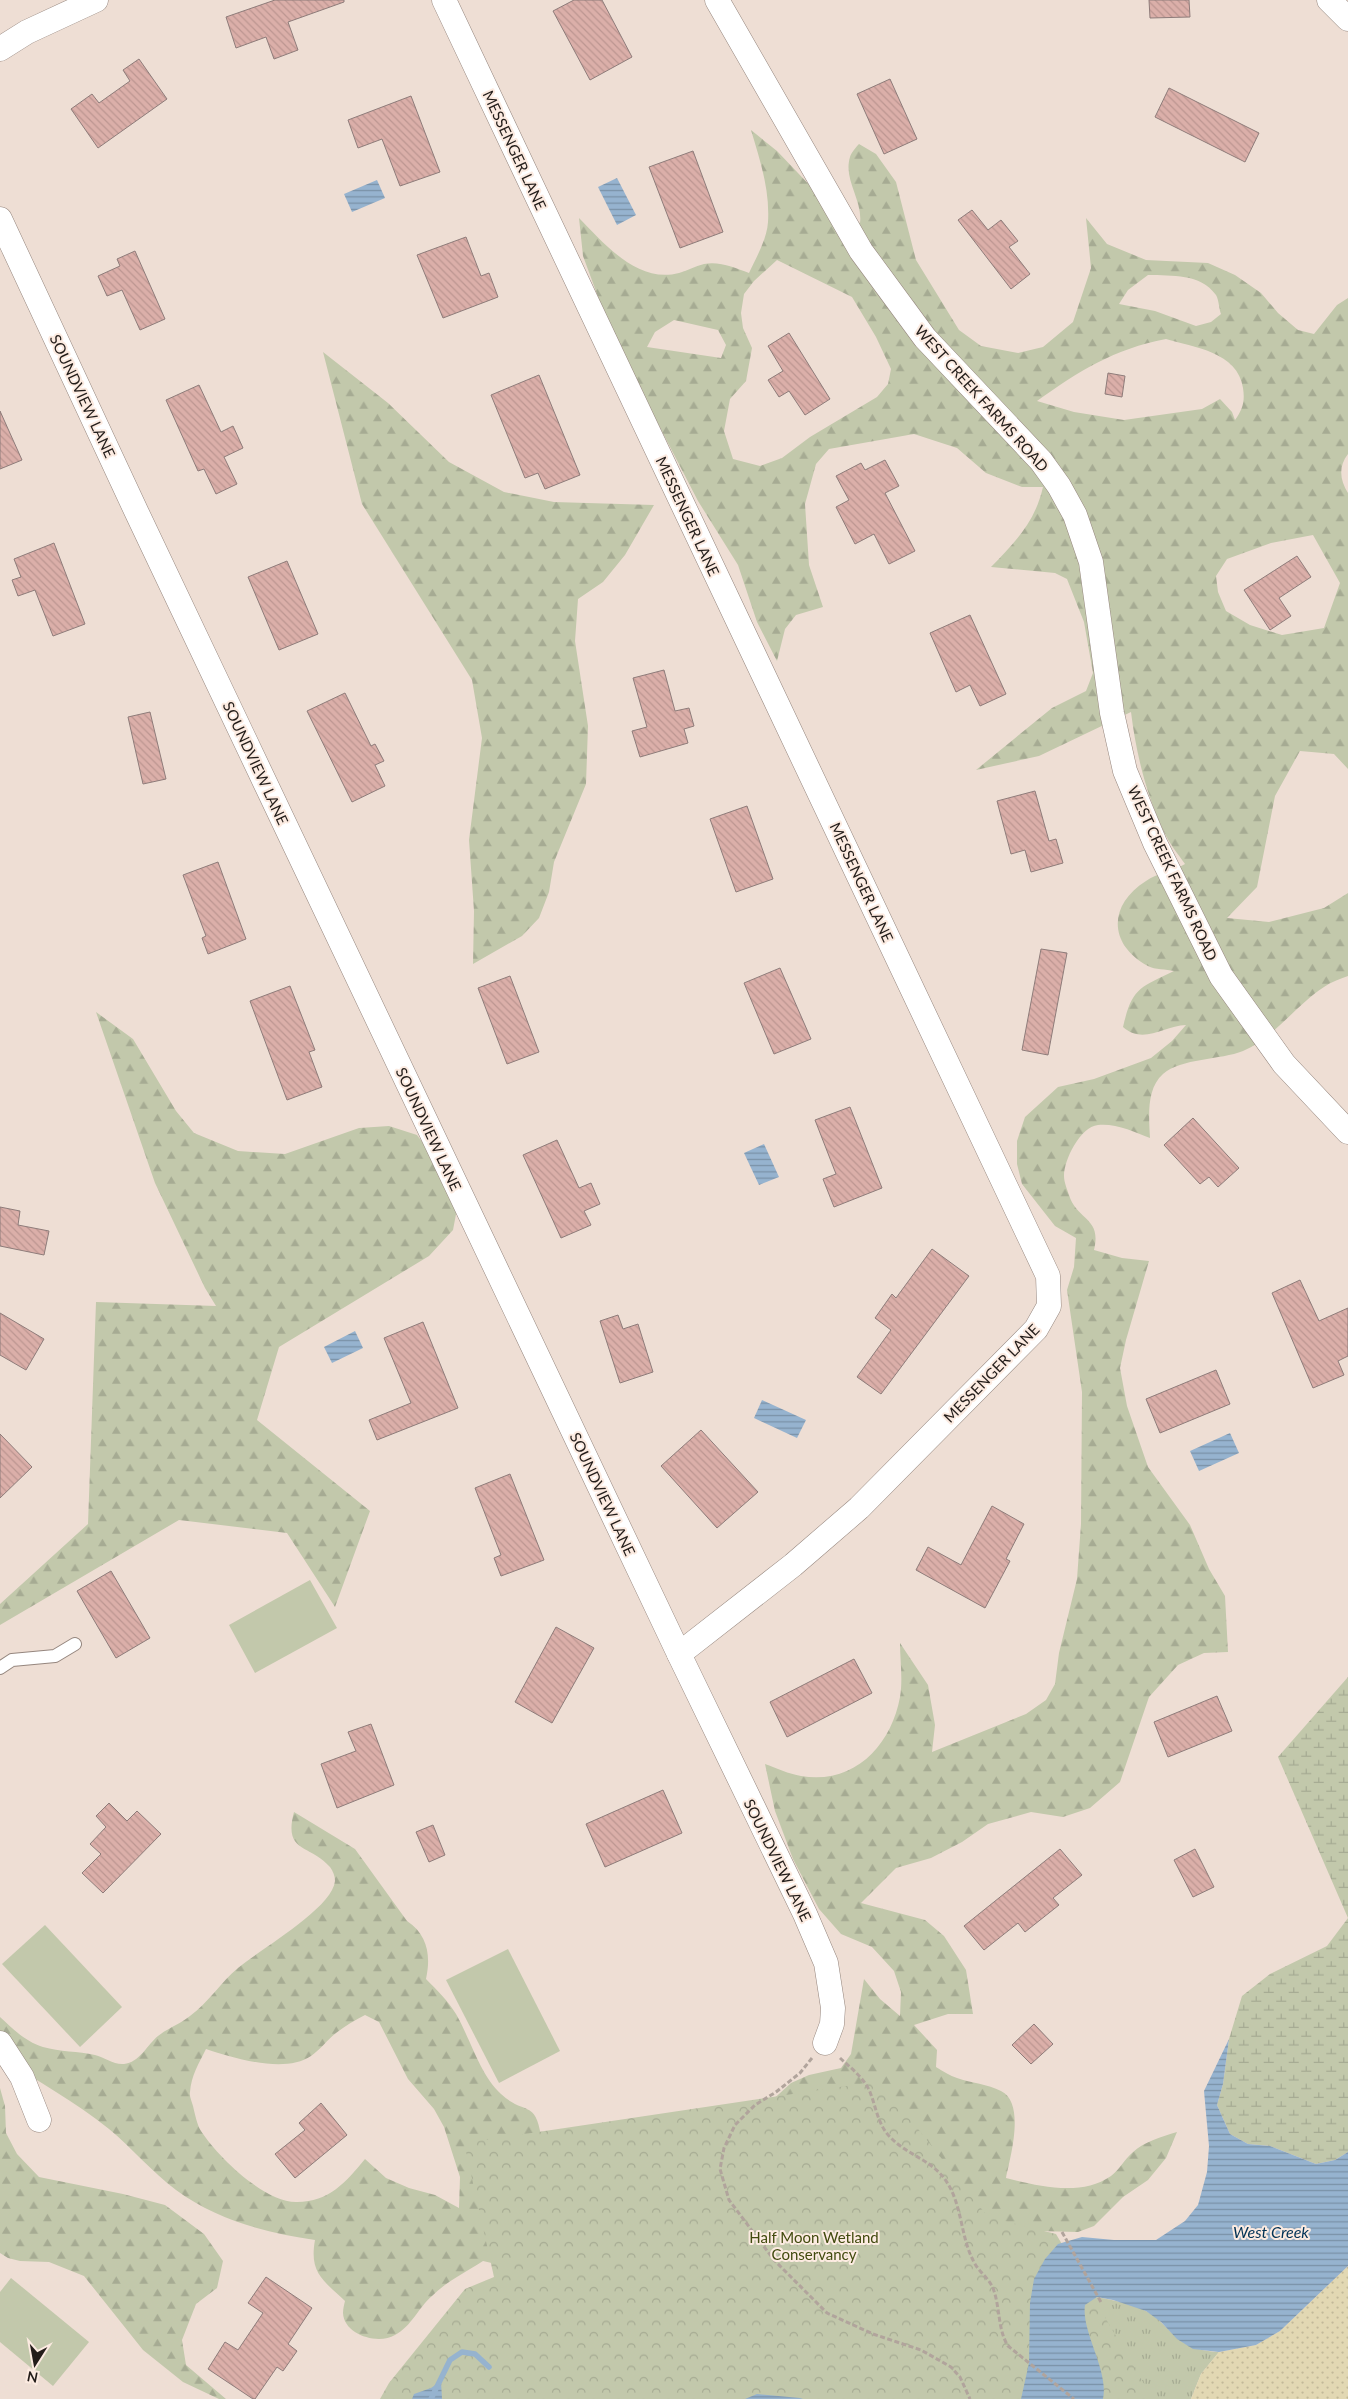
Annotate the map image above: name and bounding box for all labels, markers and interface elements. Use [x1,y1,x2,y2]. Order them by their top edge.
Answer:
street label: MESSENGER LANE [479,87,551,213]
street label: WEST CREEK FARMS ROAD [911,321,1053,475]
street label: SOUNDVIEW LANE [47,332,119,460]
street label: MESSENGER LANE [652,453,724,579]
street label: SOUNDVIEW LANE [220,699,292,827]
street label: WEST CREEK FARMS ROAD [1125,783,1221,963]
street label: MESSENGER LANE [826,819,898,945]
street label: SOUNDVIEW LANE [393,1065,465,1193]
street label: MESSENGER LANE [939,1320,1043,1426]
street label: SOUNDVIEW LANE [567,1430,639,1558]
street label: SOUNDVIEW LANE [741,1796,815,1924]
water label: West Creek [1233,2222,1309,2241]
park label: Half Moon Wetland Conservancy [749,2228,879,2263]
north arrow [10,2339,60,2389]
text: N [26,2368,39,2387]

